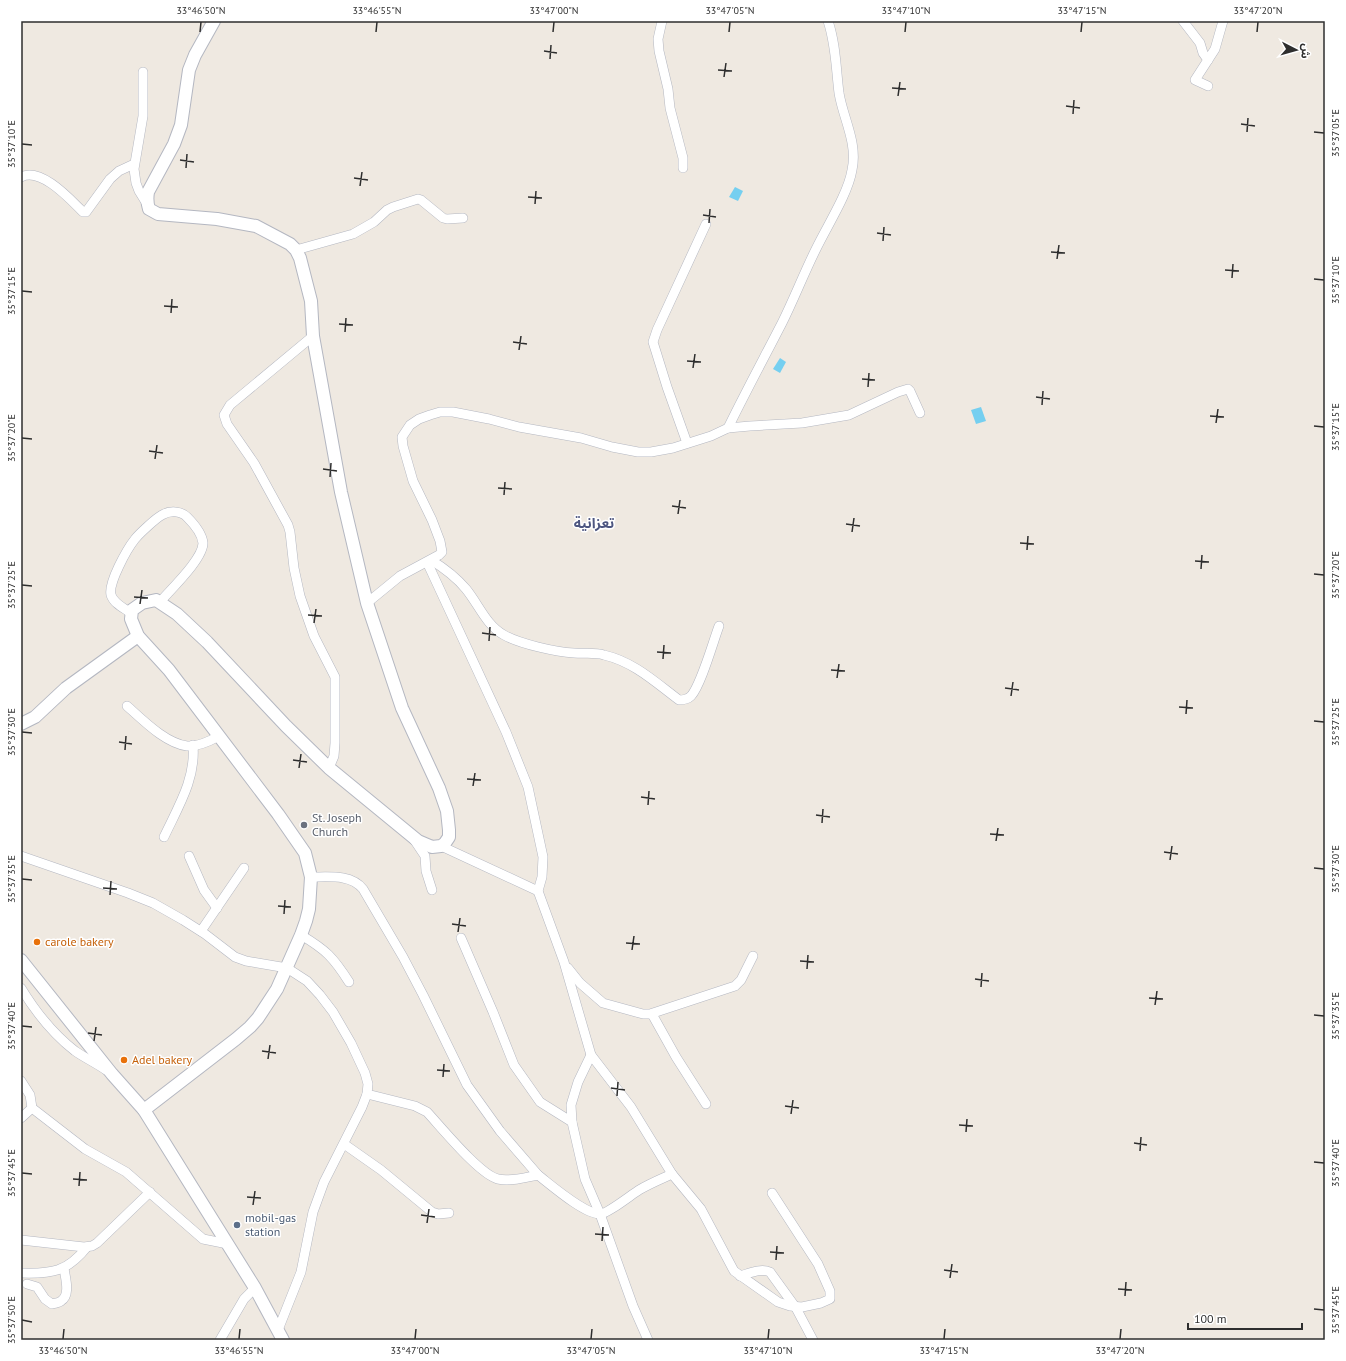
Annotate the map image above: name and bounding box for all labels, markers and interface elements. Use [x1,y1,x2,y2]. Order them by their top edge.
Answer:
text: 33°46'50"N [176,4,226,17]
text: 33°46'55"N [352,4,402,17]
text: 33°47'00"N [529,4,579,17]
text: 33°47'05"N [705,4,755,17]
text: 33°47'10"N [881,4,931,17]
text: 33°47'15"N [1057,4,1107,17]
text: 33°47'20"N [1233,4,1283,17]
north arrow [1276,30,1316,70]
text: ش [1298,43,1314,59]
text: 35°37'05"E [1329,109,1342,157]
text: 35°37'10"E [5,120,18,168]
text: 35°37'10"E [1329,256,1342,304]
text: 35°37'15"E [5,267,18,315]
text: 35°37'15"E [1329,403,1342,451]
text: 35°37'20"E [5,414,18,462]
district label: تعزانية [574,514,614,532]
text: 35°37'20"E [1329,551,1342,599]
text: 35°37'25"E [5,561,18,609]
text: 35°37'25"E [1329,698,1342,746]
text: 35°37'30"E [5,708,18,756]
place label: St. Joseph Church [312,810,362,839]
marker: St. Joseph Church [299,820,309,830]
text: 35°37'30"E [1329,845,1342,893]
text: 35°37'35"E [5,855,18,903]
place label: carole bakery [45,934,114,949]
marker: carole bakery [32,937,42,947]
text: 35°37'35"E [1329,992,1342,1040]
text: 35°37'40"E [5,1002,18,1050]
place label: Adel bakery [132,1052,192,1067]
marker: Adel bakery [119,1055,129,1065]
text: 35°37'40"E [1329,1139,1342,1187]
text: 35°37'45"E [5,1149,18,1197]
place label: mobil-gas station [245,1210,296,1239]
marker: mobil-gas station [232,1220,242,1230]
text: 35°37'45"E [1329,1286,1342,1334]
text: 35°37'50"E [5,1296,18,1344]
scale bar [1188,1305,1302,1331]
text: 100 m [1194,1311,1227,1326]
text: 33°46'50"N [38,1344,88,1357]
text: 33°46'55"N [214,1344,264,1357]
text: 33°47'00"N [390,1344,440,1357]
text: 33°47'05"N [566,1344,616,1357]
text: 33°47'10"N [743,1344,793,1357]
text: 33°47'15"N [919,1344,969,1357]
text: 33°47'20"N [1095,1344,1145,1357]

